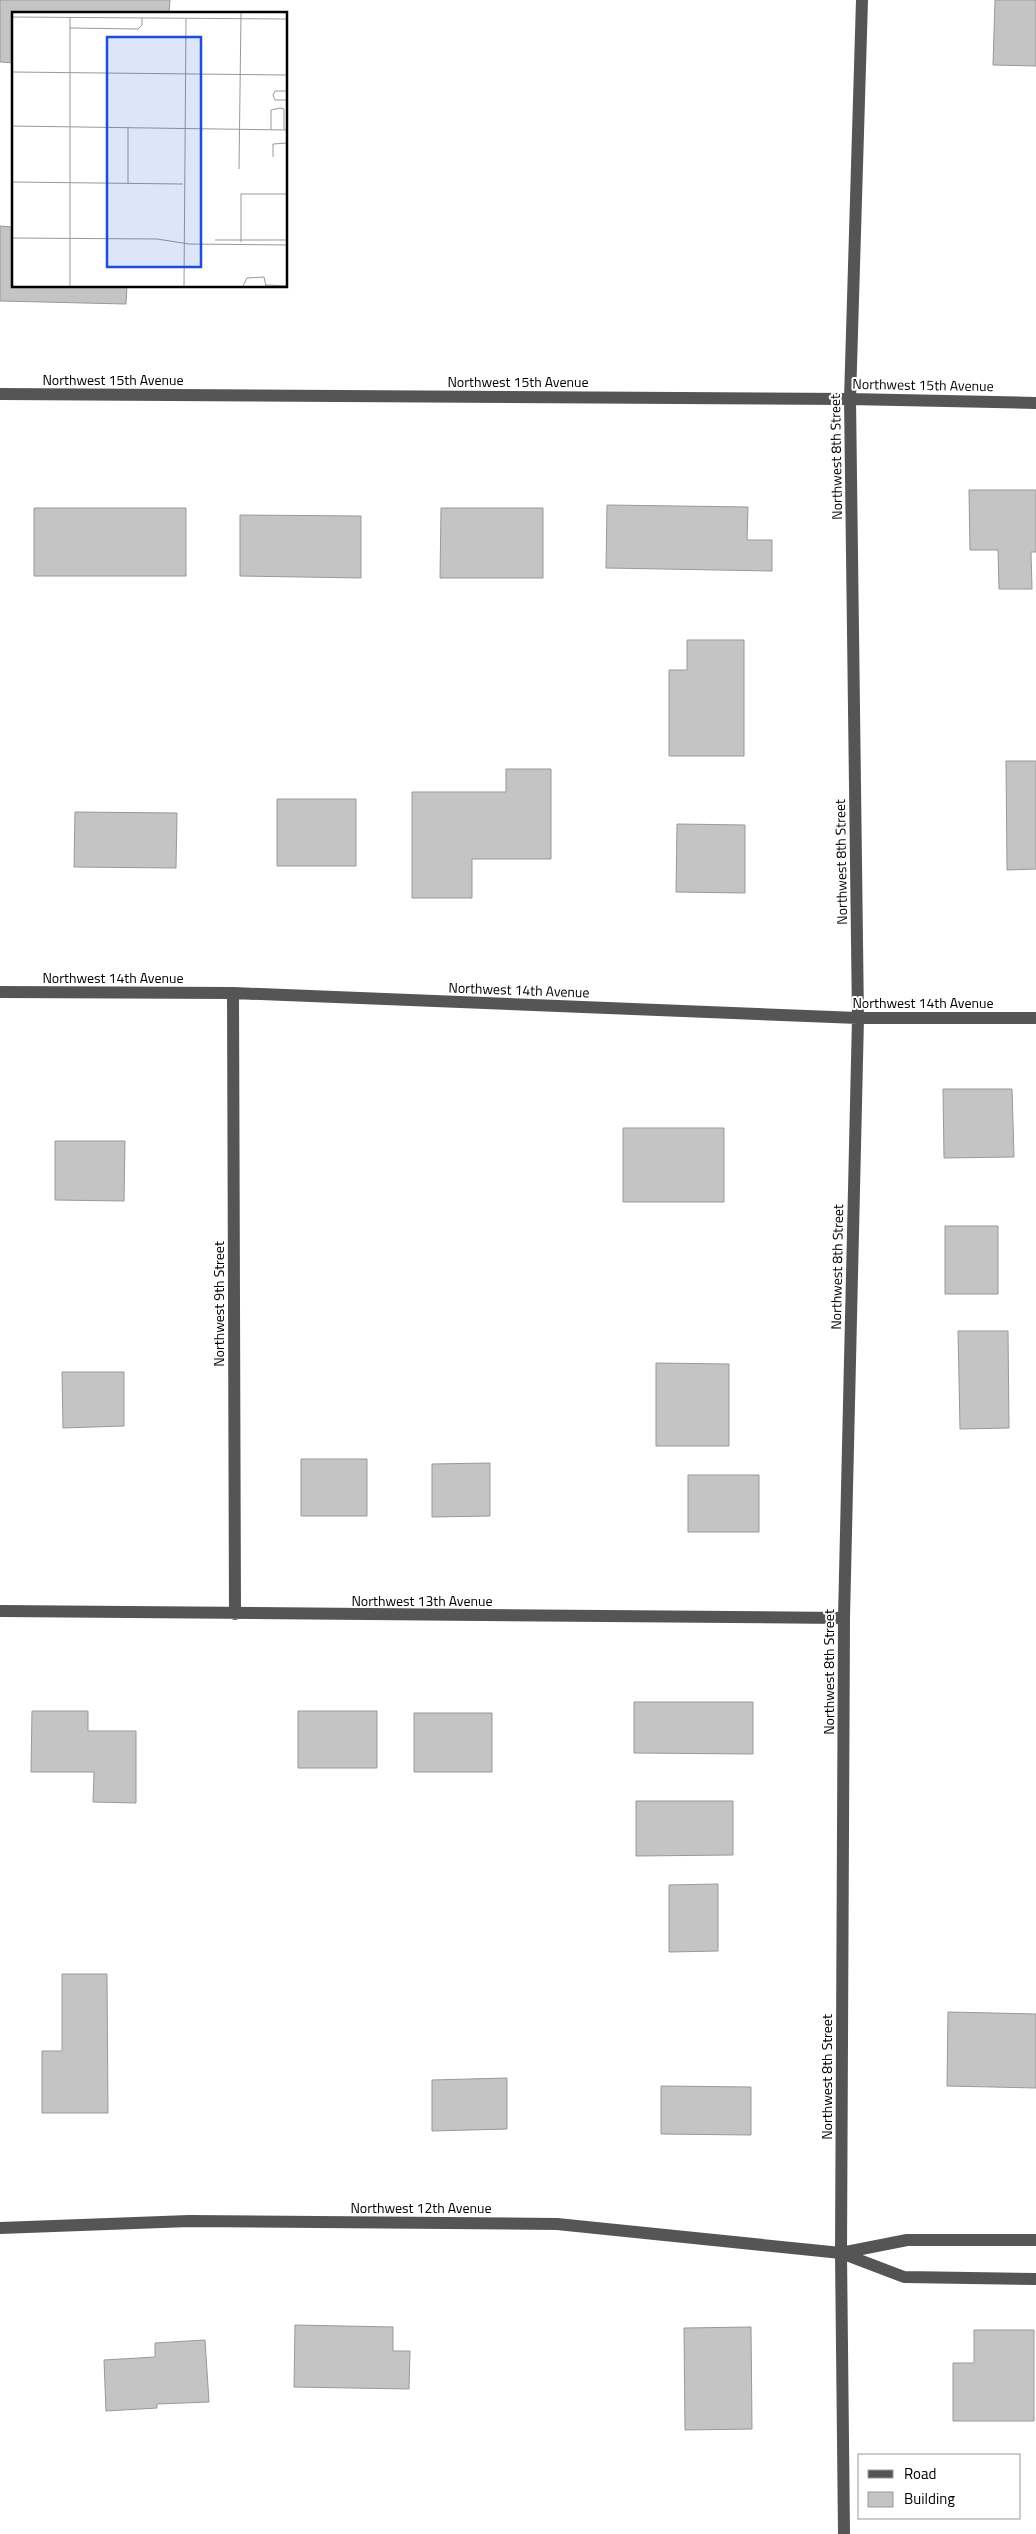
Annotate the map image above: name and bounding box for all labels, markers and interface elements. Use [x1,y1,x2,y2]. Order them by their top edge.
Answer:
inset map [12,12,288,288]
street label: Northwest 15th Avenue [42,369,184,390]
street label: Northwest 15th Avenue [447,371,589,392]
street label: Northwest 15th Avenue [852,373,994,396]
street label: Northwest 8th Street [824,394,847,520]
street label: Northwest 8th Street [829,799,852,925]
street label: Northwest 14th Avenue [42,967,184,988]
street label: Northwest 14th Avenue [448,977,590,1002]
street label: Northwest 14th Avenue [852,992,994,1013]
street label: Northwest 8th Street [825,1204,848,1330]
street label: Northwest 9th Street [208,1241,229,1367]
street label: Northwest 13th Avenue [351,1590,493,1611]
street label: Northwest 8th Street [818,1609,839,1735]
street label: Northwest 8th Street [816,2014,837,2140]
street label: Northwest 12th Avenue [350,2197,492,2218]
legend [858,2454,1021,2519]
text: Road [904,2462,936,2485]
text: Building [904,2487,955,2510]

